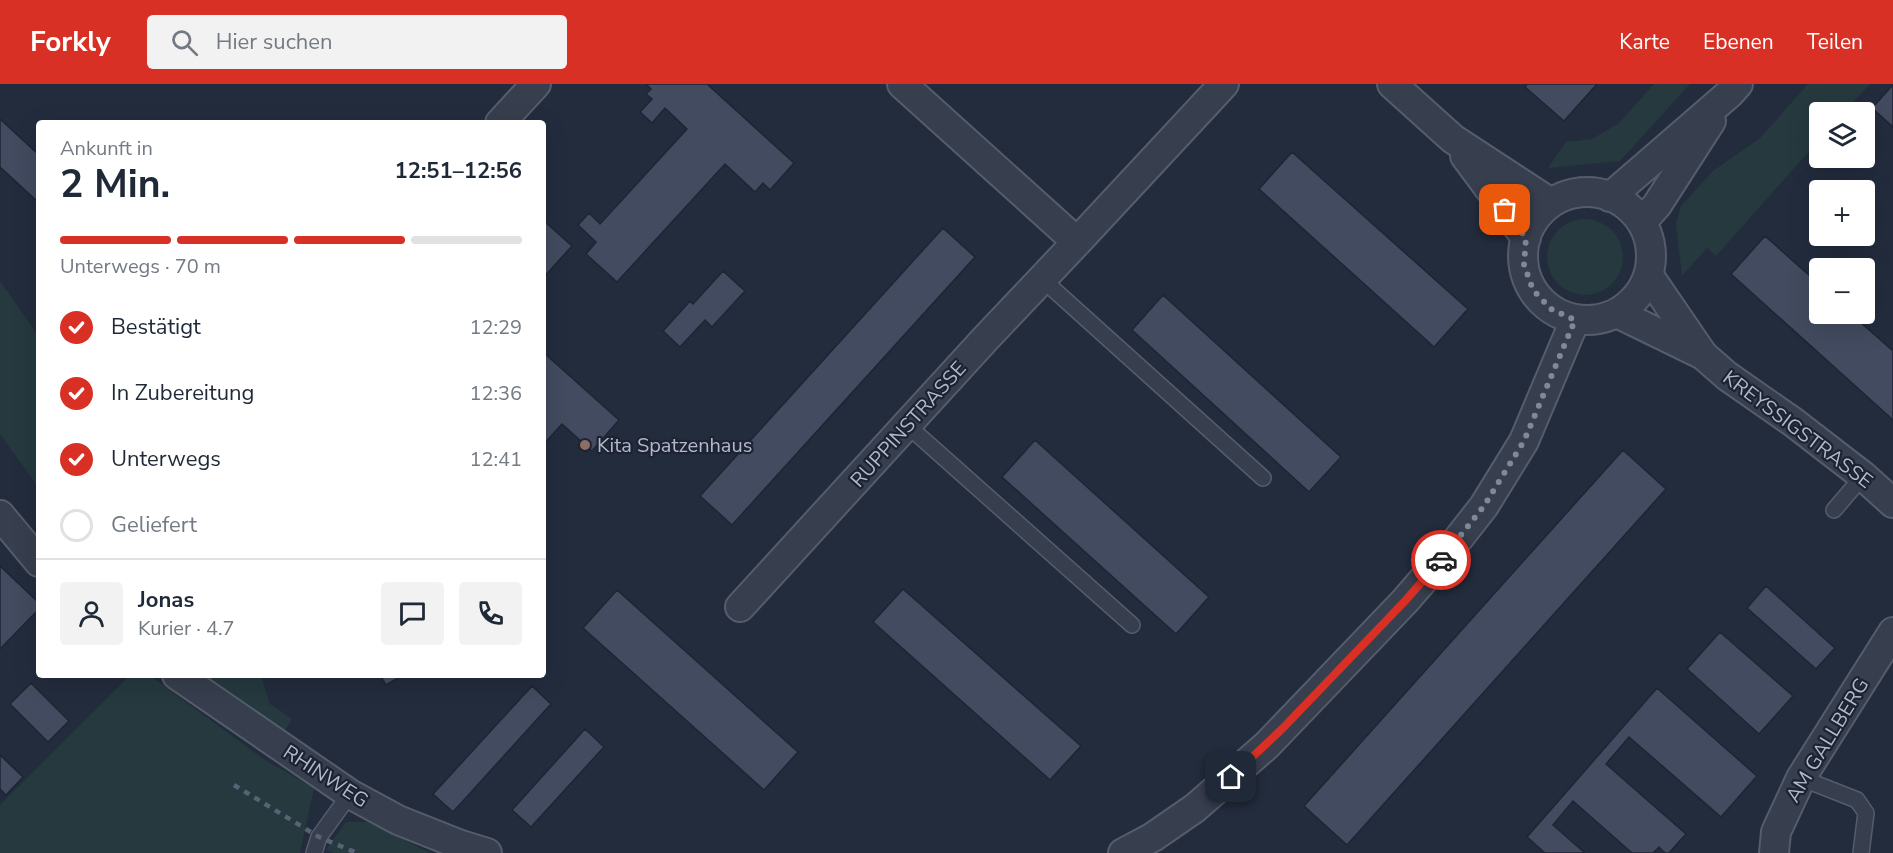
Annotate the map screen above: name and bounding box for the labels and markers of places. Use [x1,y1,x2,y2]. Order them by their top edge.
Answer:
pin [1479,184,1530,235]
place label: Kita Spatzenhaus [597,432,752,459]
marker: Kita Spatzenhaus [578,438,592,452]
pin [1205,751,1256,802]

